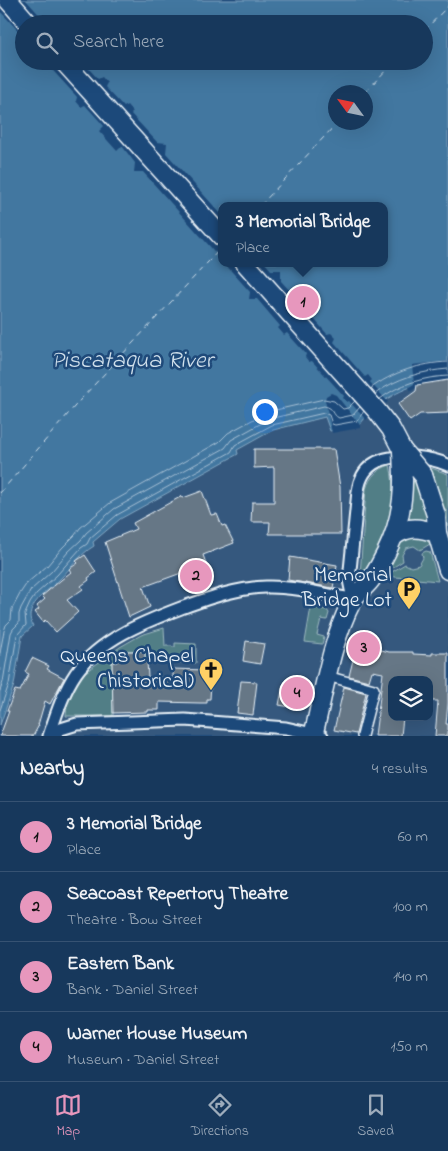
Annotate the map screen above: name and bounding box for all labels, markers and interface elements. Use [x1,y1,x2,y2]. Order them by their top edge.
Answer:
search box [15,15,433,70]
icon: search [33,29,61,57]
text: Search here [73,29,164,56]
north arrow [328,85,373,130]
popup [218,202,388,267]
text: 3 Memorial Bridge [236,209,370,236]
text: Place [236,236,270,260]
pin: 1 [287,283,319,321]
water label: Piscataqua River [51,344,216,379]
your location [252,399,278,425]
pin: 2 [180,557,212,595]
place label: Memorial Bridge Lot [301,560,393,618]
parking icon: Memorial Bridge Lot [396,576,422,610]
pin: 3 [348,629,380,667]
place label: Queens Chapel (historical) [60,641,194,698]
church icon: Queens Chapel (historical) [198,657,224,691]
pin: 4 [281,674,313,712]
map controls [388,676,433,721]
button: layers [388,676,433,721]
text: Nearby [20,754,84,784]
text: 4 results [372,757,428,781]
text: 3 Memorial Bridge [67,811,202,838]
text: 1 [33,825,39,849]
text: 60 m [398,825,428,849]
text: Place [67,838,101,862]
text: Seacoast Repertory Theatre [67,881,288,908]
text: 2 [32,895,40,919]
text: 100 m [393,895,428,919]
text: Theatre · Bow Street [67,908,202,932]
text: Eastern Bank [67,951,174,978]
text: 3 [33,965,39,989]
text: 140 m [393,965,428,989]
text: Bank · Daniel Street [67,978,198,1002]
text: Warner House Museum [67,1021,247,1048]
text: 4 [33,1035,39,1059]
text: 150 m [390,1035,428,1059]
text: Museum · Daniel Street [67,1048,219,1072]
tab: Map [54,1091,82,1142]
tab: Directions [191,1091,249,1142]
tab: Saved [357,1091,394,1142]

